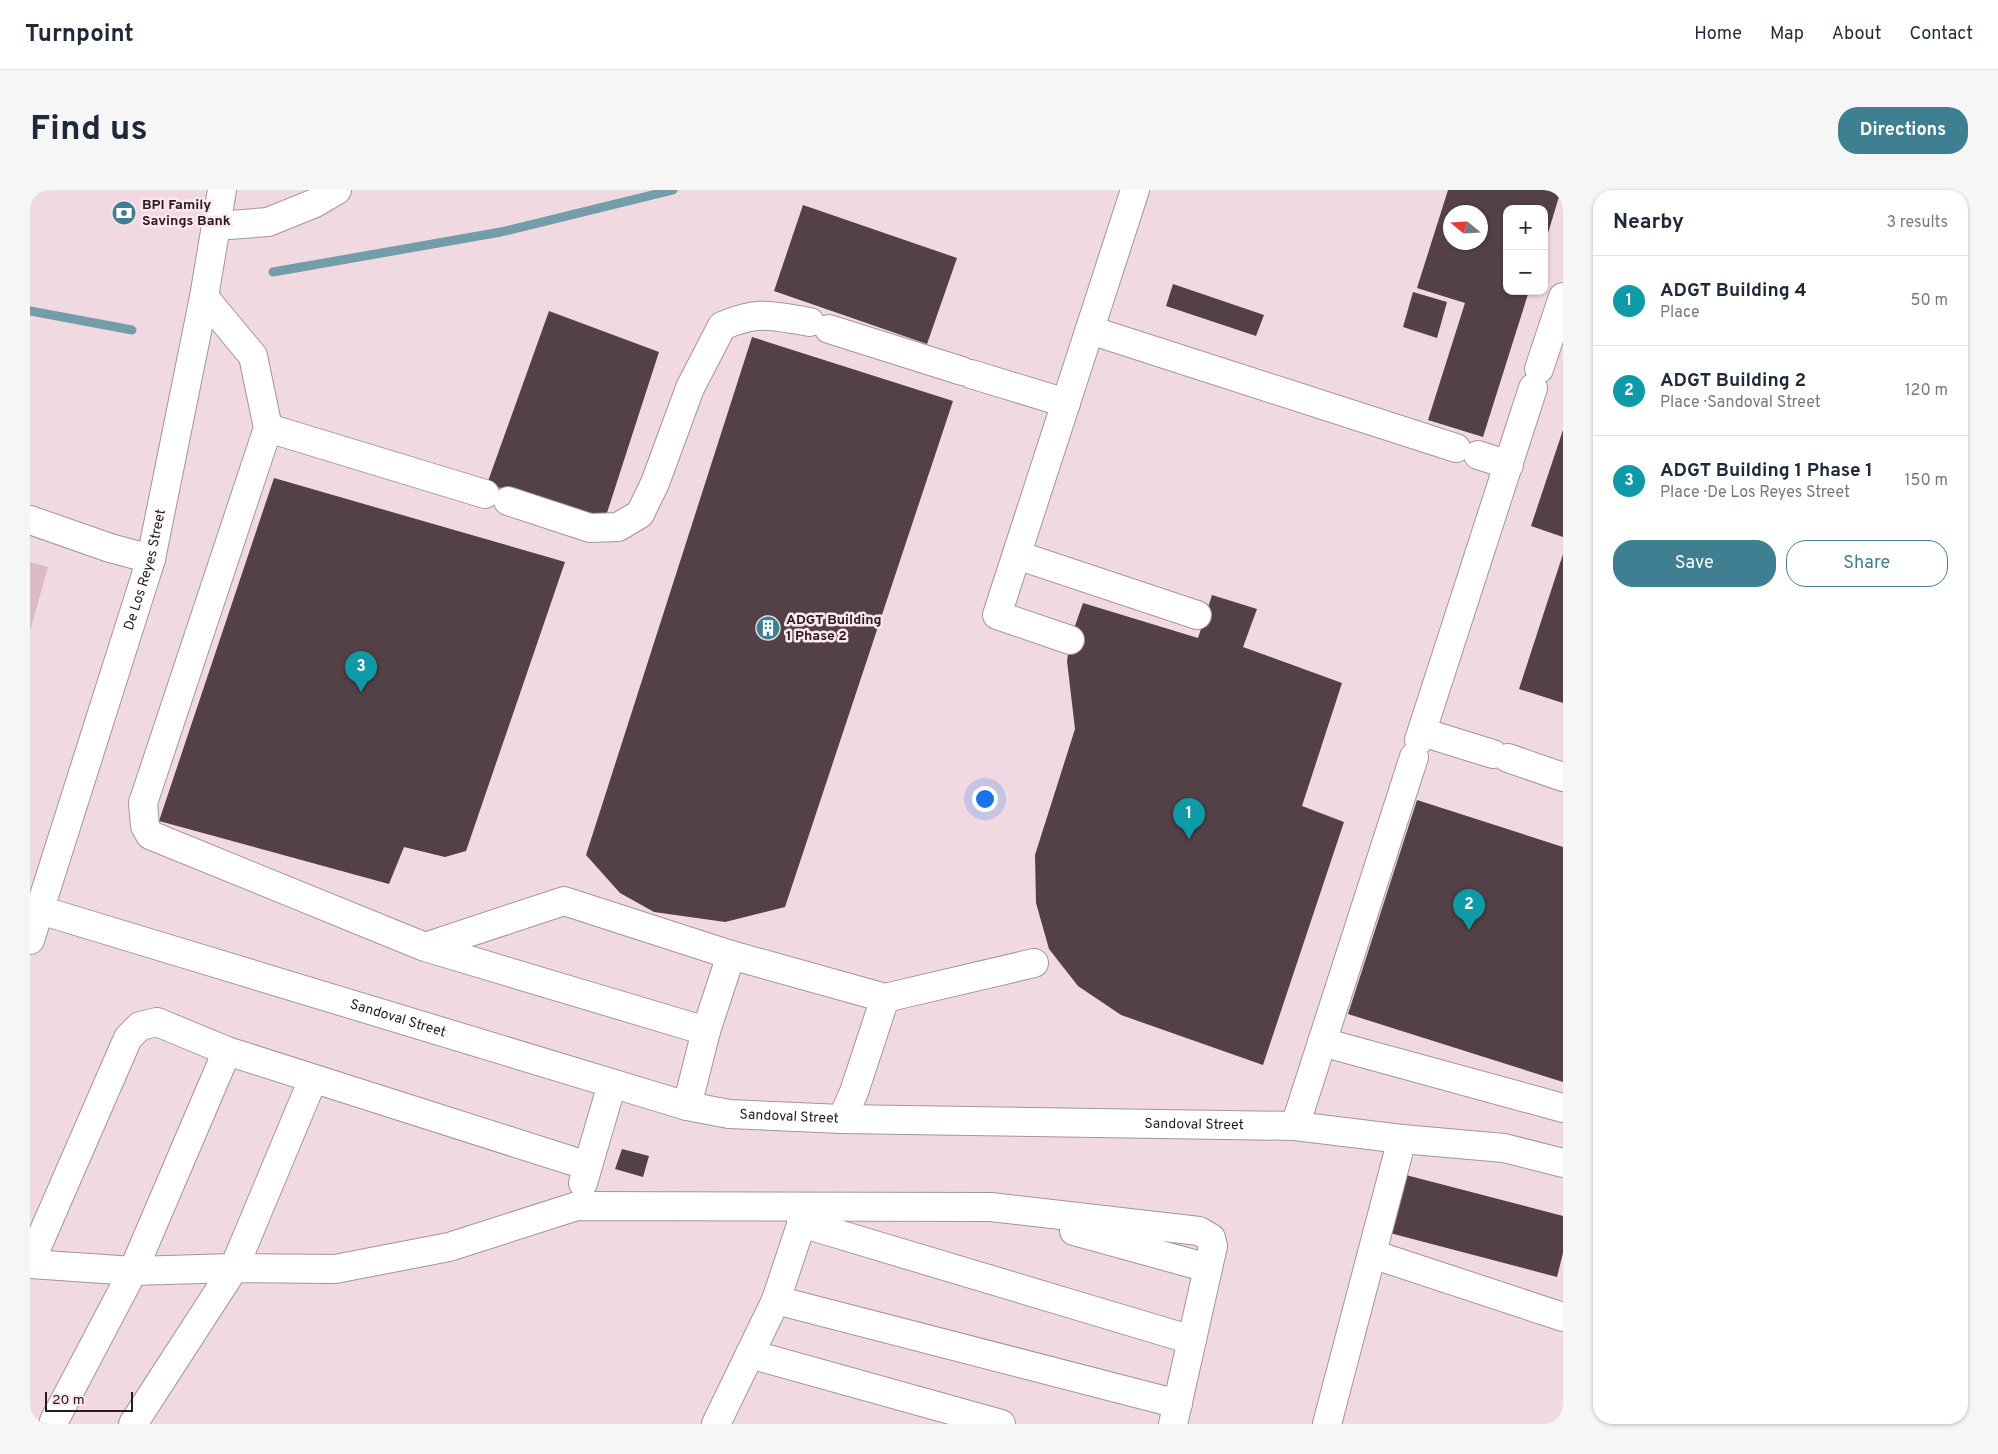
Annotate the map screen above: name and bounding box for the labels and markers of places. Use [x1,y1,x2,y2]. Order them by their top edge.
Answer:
place label: BPI Family Savings Bank [142,197,231,230]
bank icon: BPI Family Savings Bank [111,200,137,226]
place label: ADGT Building 1 Phase 2 [786,612,882,645]
building icon: ADGT Building 1 Phase 2 [755,615,781,641]
pin: 3 [345,651,377,692]
pin: 1 [1173,798,1205,839]
pin: 2 [1453,889,1485,930]

